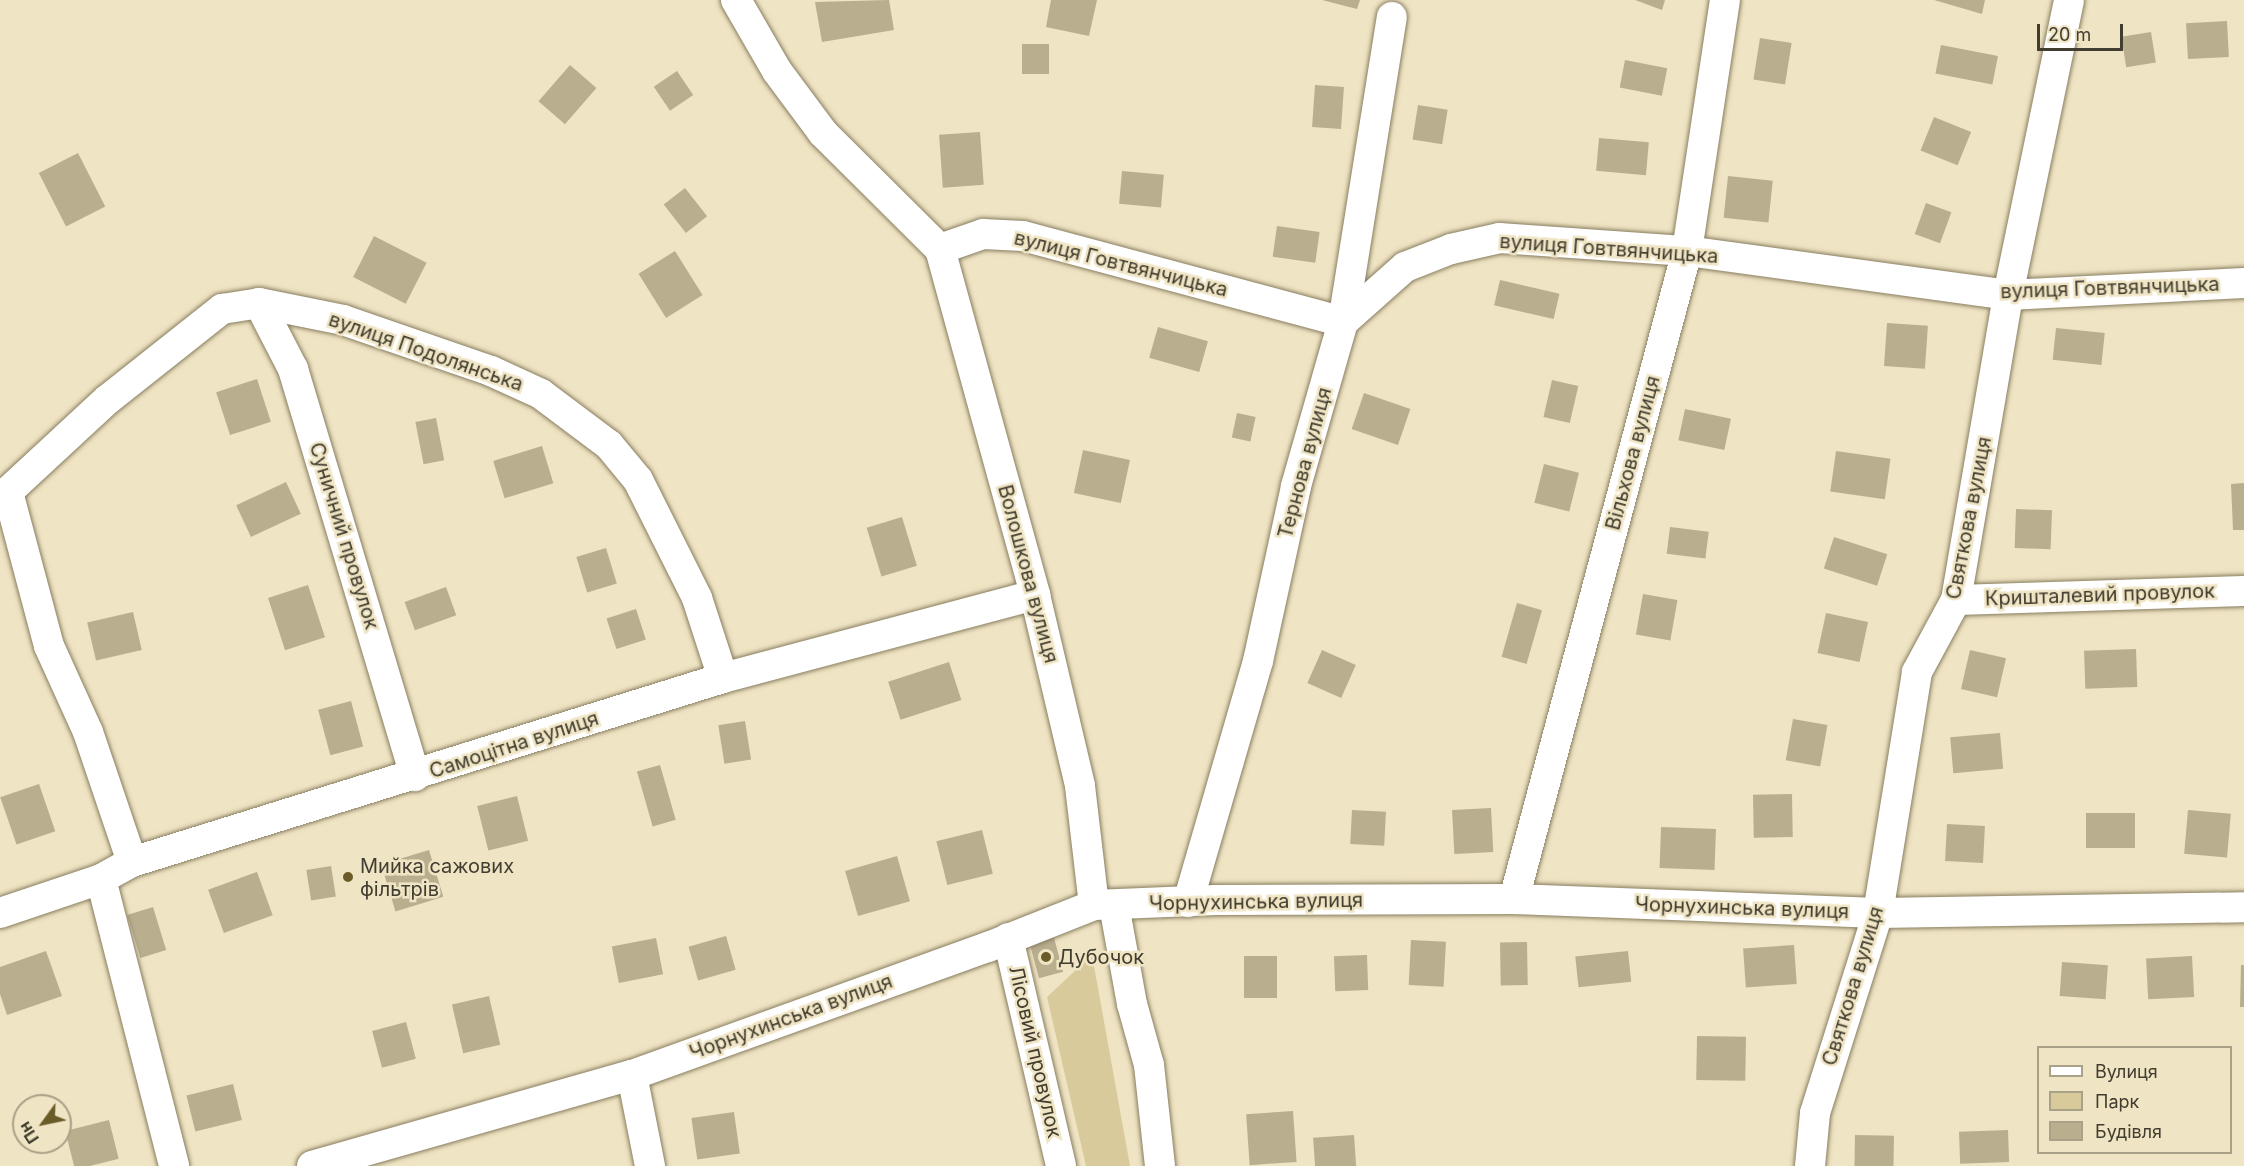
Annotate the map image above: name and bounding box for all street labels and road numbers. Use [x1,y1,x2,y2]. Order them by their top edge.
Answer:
street label: вулиця Говтвянчицька [1012,226,1230,302]
street label: вулиця Говтвянчицька [1499,229,1719,269]
street label: вулиця Говтвянчицька [2000,272,2220,304]
street label: вулиця Подолянська [326,307,526,397]
street label: Вільхова вулиця [1601,373,1665,533]
street label: Тернова вулиця [1273,385,1337,541]
street label: Святкова вулиця [1941,435,1997,601]
street label: Суничний провулок [304,440,384,632]
street label: Волошкова вулиця [993,482,1063,666]
street label: Кришталевий провулок [1985,579,2215,611]
street label: Самоцітна вулиця [426,706,602,784]
street label: Чорнухинська вулиця [1149,888,1363,916]
street label: Чорнухинська вулиця [1635,892,1849,924]
street label: Святкова вулиця [1817,904,1889,1068]
street label: Лісовий провулок [1004,964,1066,1140]
street label: Чорнухинська вулиця [686,969,896,1065]

